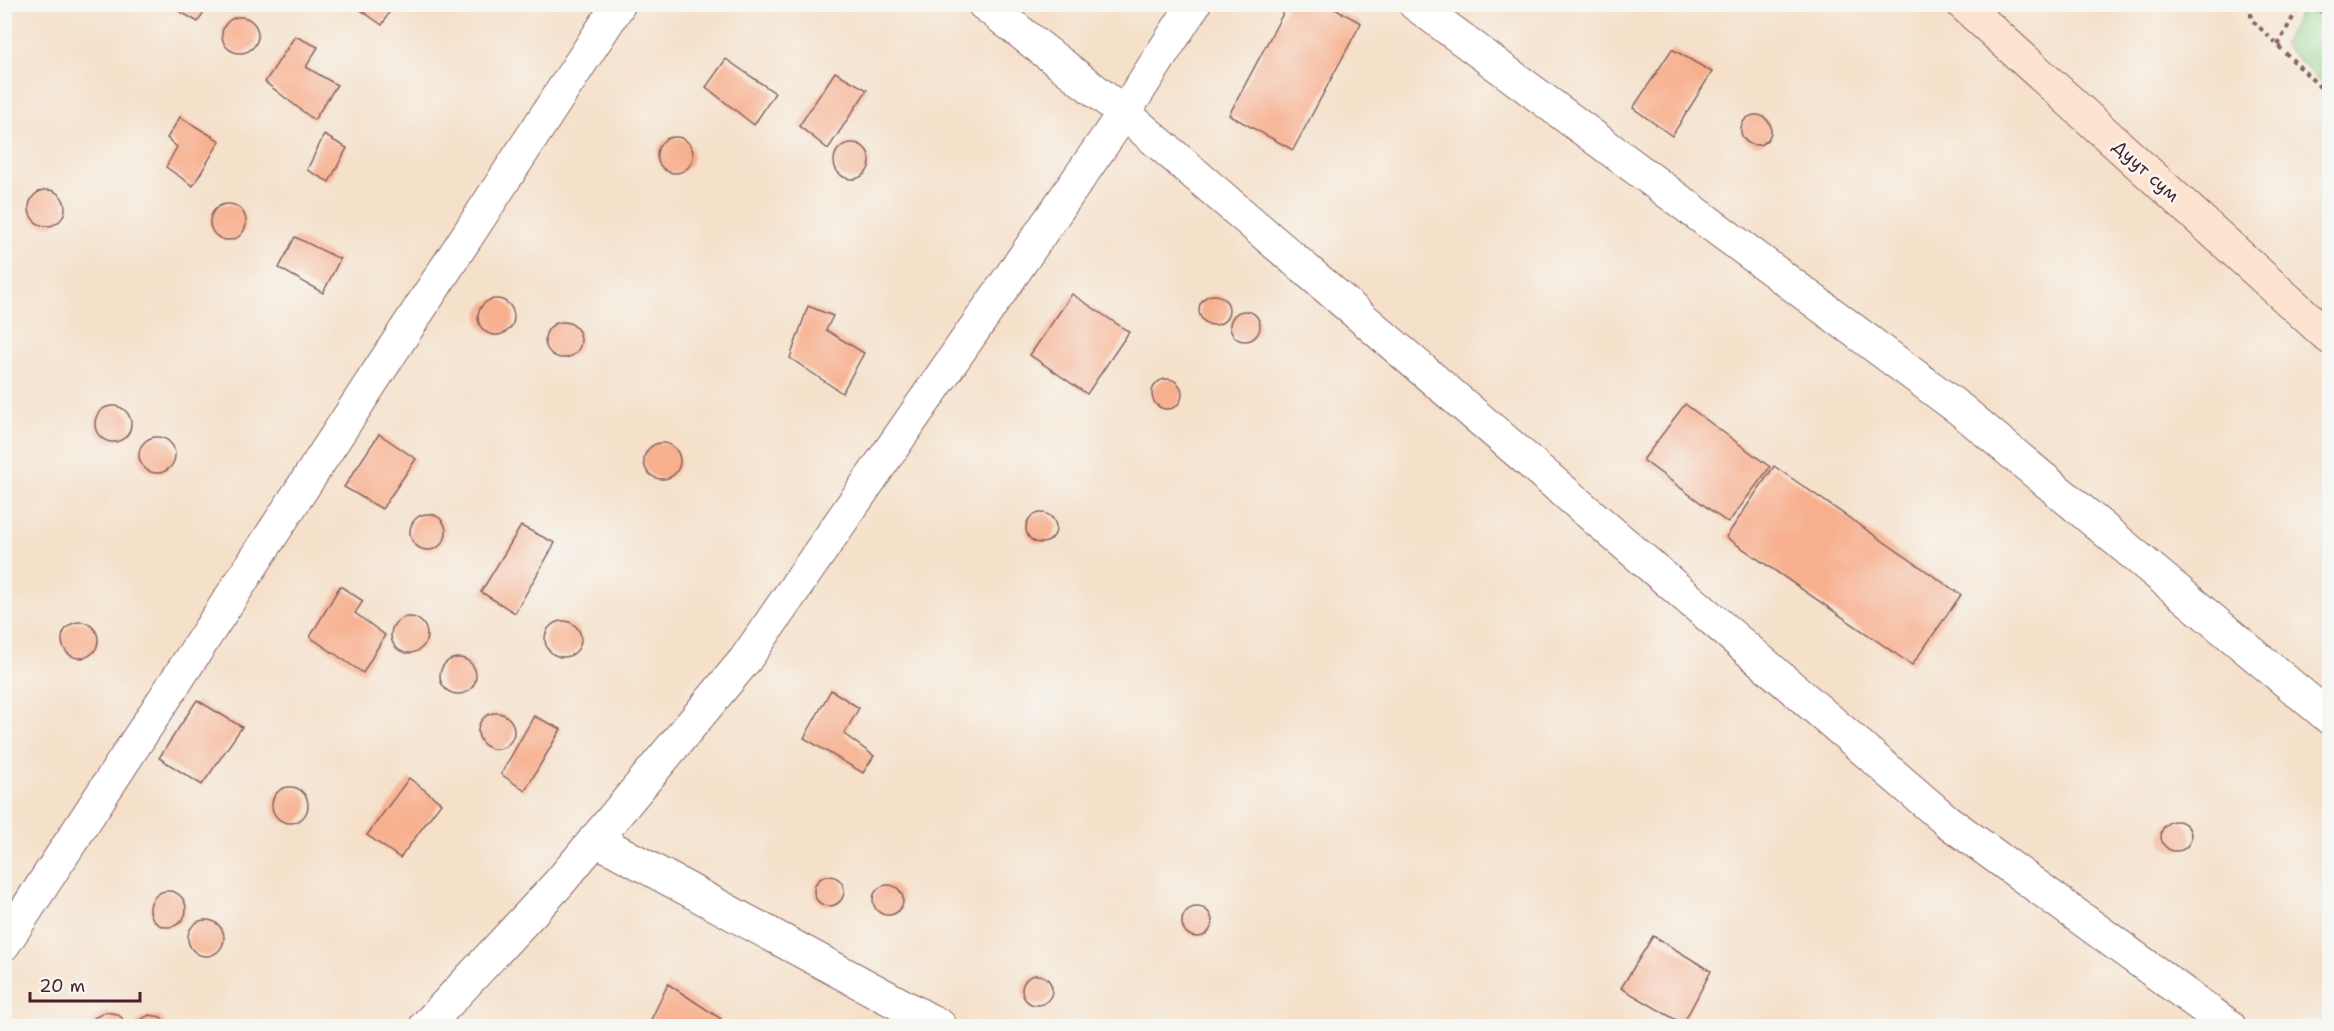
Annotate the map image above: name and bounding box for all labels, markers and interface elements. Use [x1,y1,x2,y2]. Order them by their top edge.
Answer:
street label: Дуут сум [2107,135,2185,207]
scale bar [30,965,140,1003]
text: 20 m [39,974,85,998]

